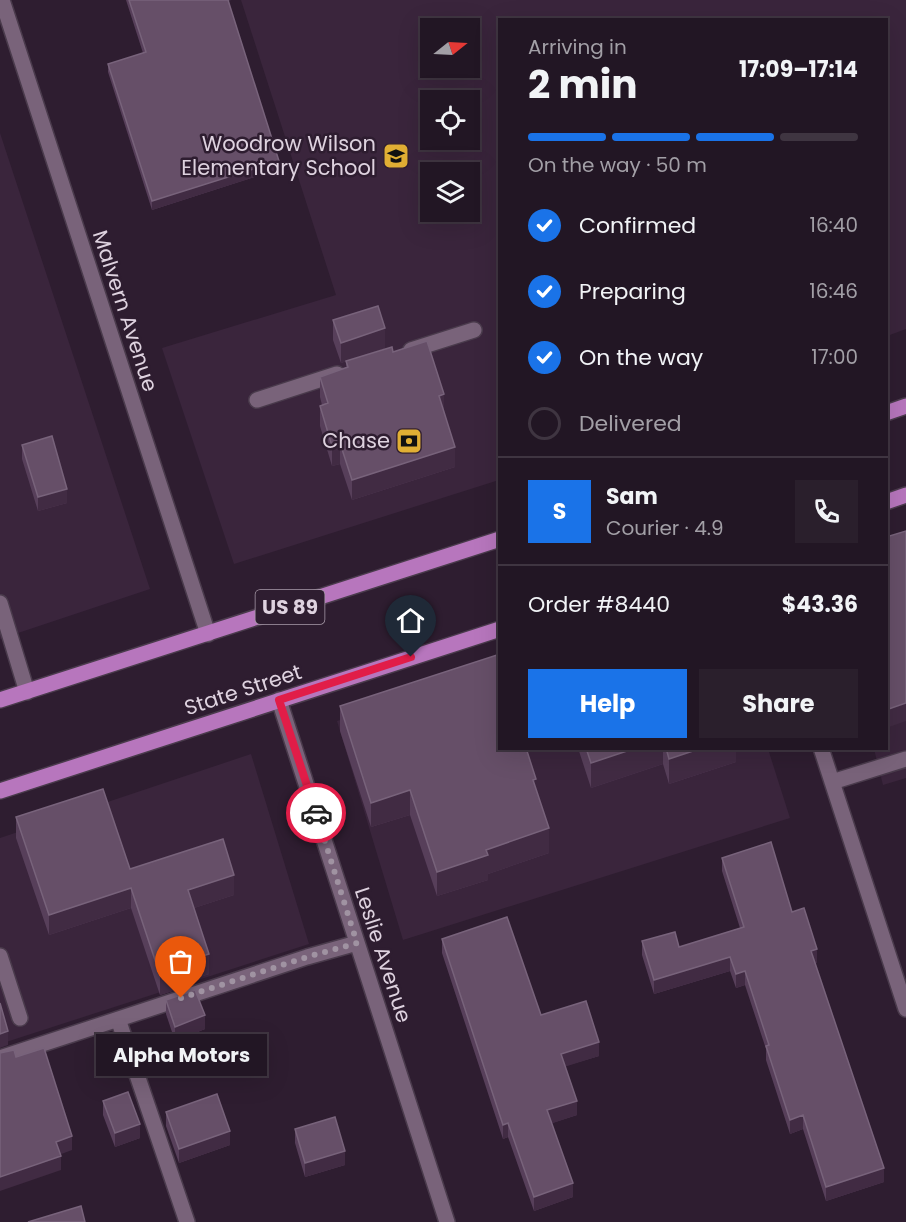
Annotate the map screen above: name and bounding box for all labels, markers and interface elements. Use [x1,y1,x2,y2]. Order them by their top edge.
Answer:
north arrow [420,18,480,78]
map controls [420,18,480,222]
text: Arriving in [528,33,627,61]
text: 17:09–17:14 [739,54,858,85]
text: 2 min [528,57,638,112]
button: locate [420,90,480,150]
place label: Woodrow Wilson Elementary School [181,129,376,182]
school or university icon: Woodrow Wilson Elementary School [381,141,411,171]
text: On the way · 50 m [528,151,707,179]
button: layers [420,162,480,222]
icon: check [528,209,561,242]
text: Confirmed [579,210,696,241]
text: 16:40 [810,211,858,239]
street label: Malvern Avenue [86,226,165,395]
icon: check [528,275,561,308]
text: Preparing [579,276,686,307]
text: 16:46 [809,277,858,305]
icon: check [528,341,561,374]
text: On the way [579,342,703,373]
text: 17:00 [811,343,858,371]
text: Delivered [579,408,682,439]
place label: Chase [322,426,390,455]
bank icon: Chase [394,426,424,456]
button: phone [795,480,858,543]
text: Sam [606,481,658,512]
text: S [553,496,566,527]
text: Courier · 4.9 [606,514,724,542]
text: Order #8440 [528,589,670,620]
text: $43.36 [782,589,858,620]
road number: US 89 [256,590,324,624]
pin [385,595,436,657]
icon: home [394,604,427,637]
street label: State Street [180,657,305,722]
button: Help [528,669,687,738]
button: Share [699,669,858,738]
courier [286,783,346,843]
icon: car [300,797,333,830]
street label: Leslie Avenue [348,883,419,1026]
pin [155,936,206,998]
icon: bag [164,945,197,978]
callout: Alpha Motors [96,1034,266,1076]
text: Alpha Motors [113,1041,250,1069]

